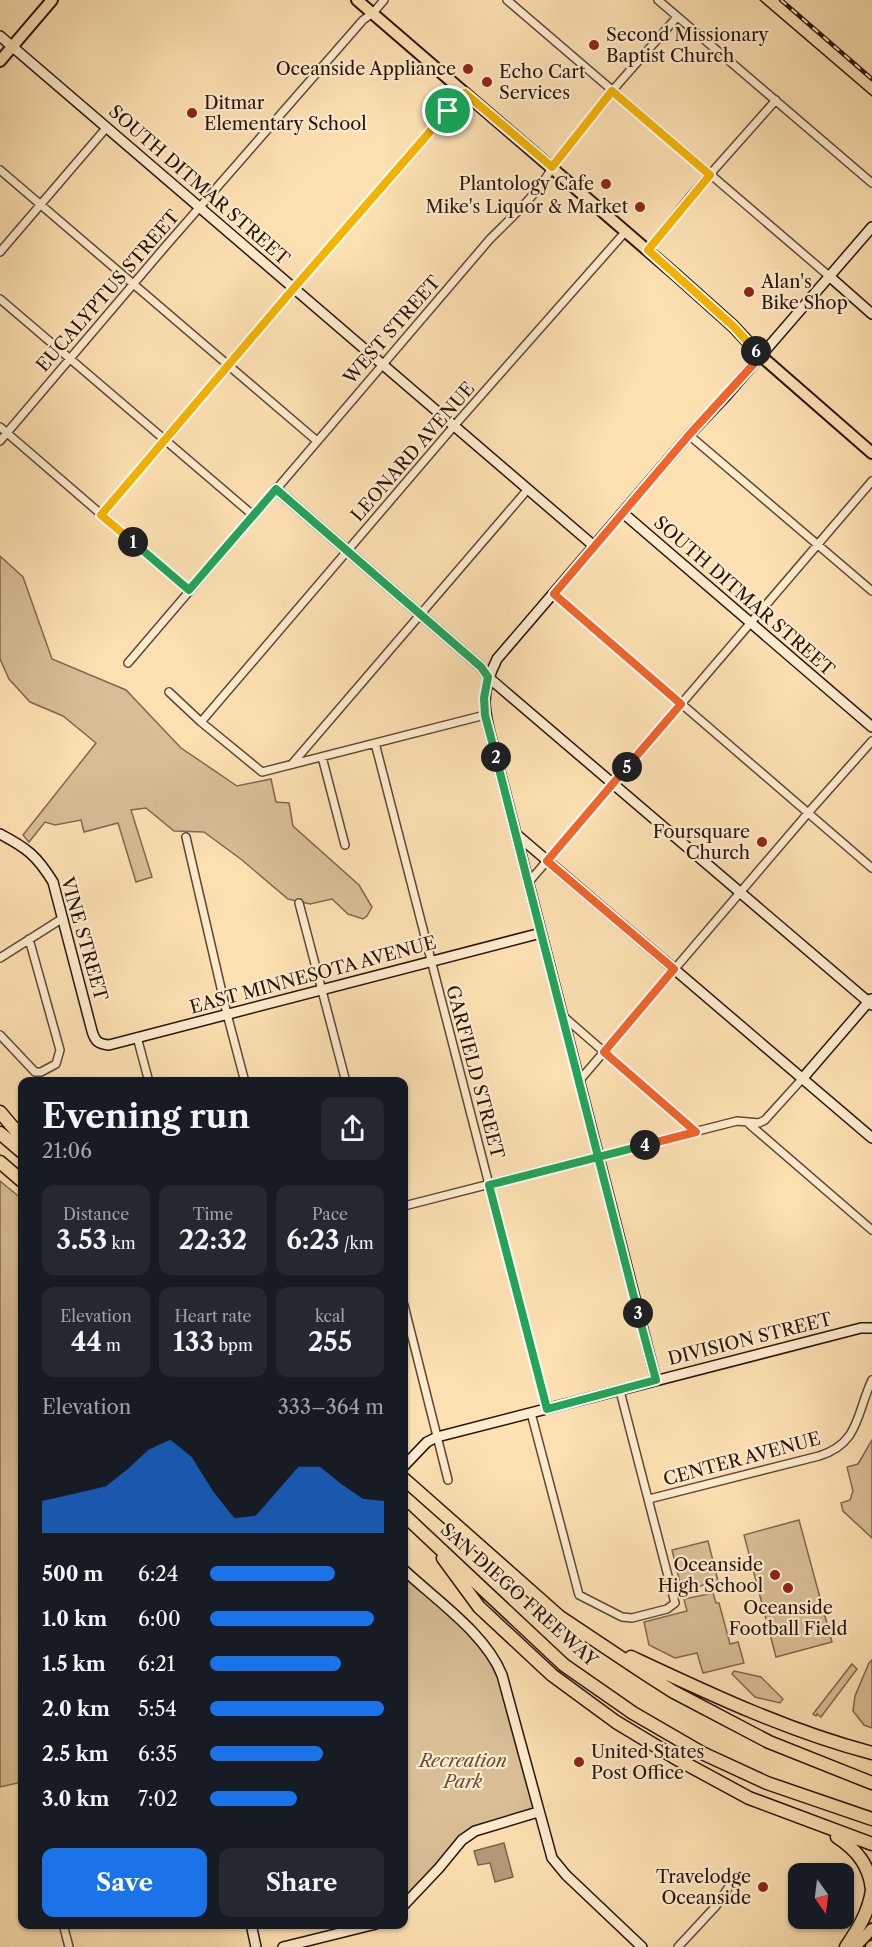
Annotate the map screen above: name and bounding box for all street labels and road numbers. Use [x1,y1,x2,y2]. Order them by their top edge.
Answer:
street label: SOUTH DITMAR STREET [104,100,294,270]
street label: EUCALYPTUS STREET [32,205,184,376]
street label: WEST STREET [338,271,445,389]
street label: LEONARD AVENUE [347,378,479,526]
street label: SOUTH DITMAR STREET [649,511,839,681]
street label: VINE STREET [56,874,112,1004]
street label: EAST MINNESOTA AVENUE [187,931,439,1019]
street label: GARFIELD STREET [441,983,509,1162]
street label: DIVISION STREET [666,1308,835,1370]
street label: CENTER AVENUE [661,1427,823,1491]
street label: SAN DIEGO FREEWAY [436,1519,603,1672]

